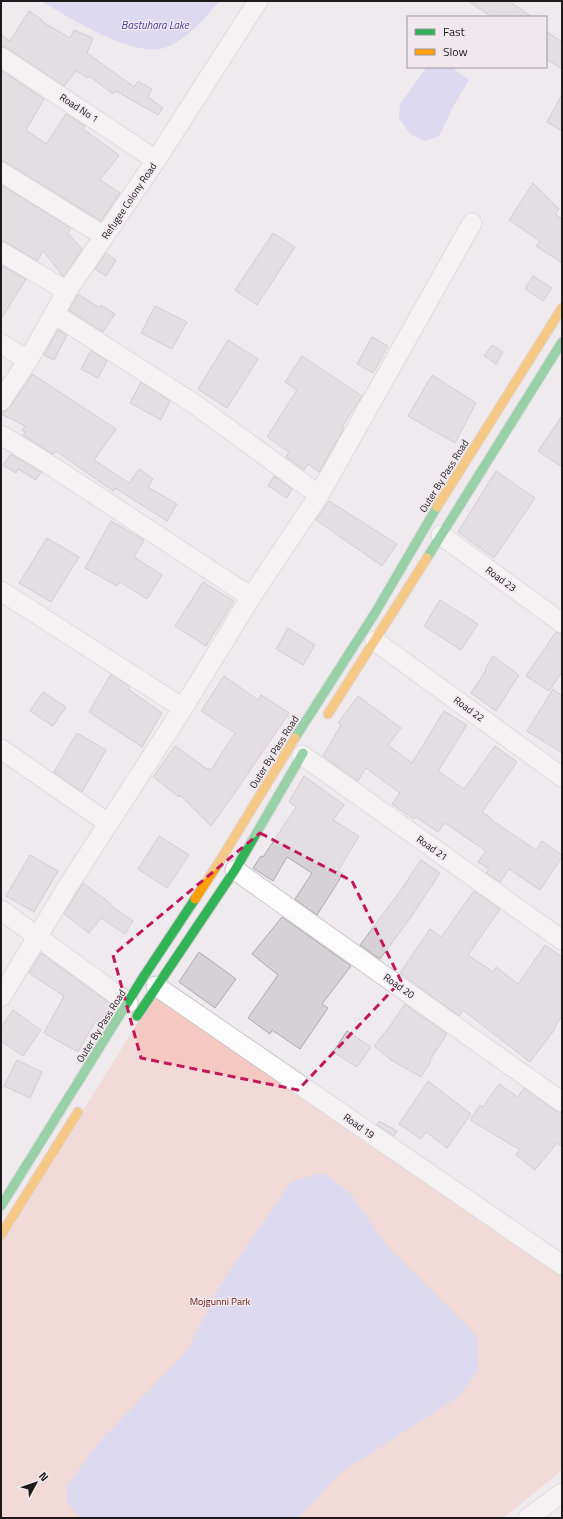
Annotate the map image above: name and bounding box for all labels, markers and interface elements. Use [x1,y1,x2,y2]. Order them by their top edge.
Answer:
legend [407,16,547,68]
water label: Bastuhara Lake [121,17,190,33]
text: Fast [443,22,466,41]
text: Slow [443,42,468,61]
street label: Road No 1 [57,90,101,126]
street label: Refugee Colony Road [98,160,160,242]
street label: Outer By Pass Road [416,437,472,515]
street label: Road 23 [482,563,520,595]
street label: Road 22 [450,693,488,725]
street label: Outer By Pass Road [246,713,302,791]
street label: Road 21 [413,832,451,864]
street label: Road 20 [380,970,418,1002]
street label: Outer By Pass Road [73,987,129,1065]
street label: Road 19 [340,1110,378,1142]
park label: Mojgunni Park [190,1294,250,1309]
north arrow [16,1463,56,1503]
text: N [35,1469,52,1485]

